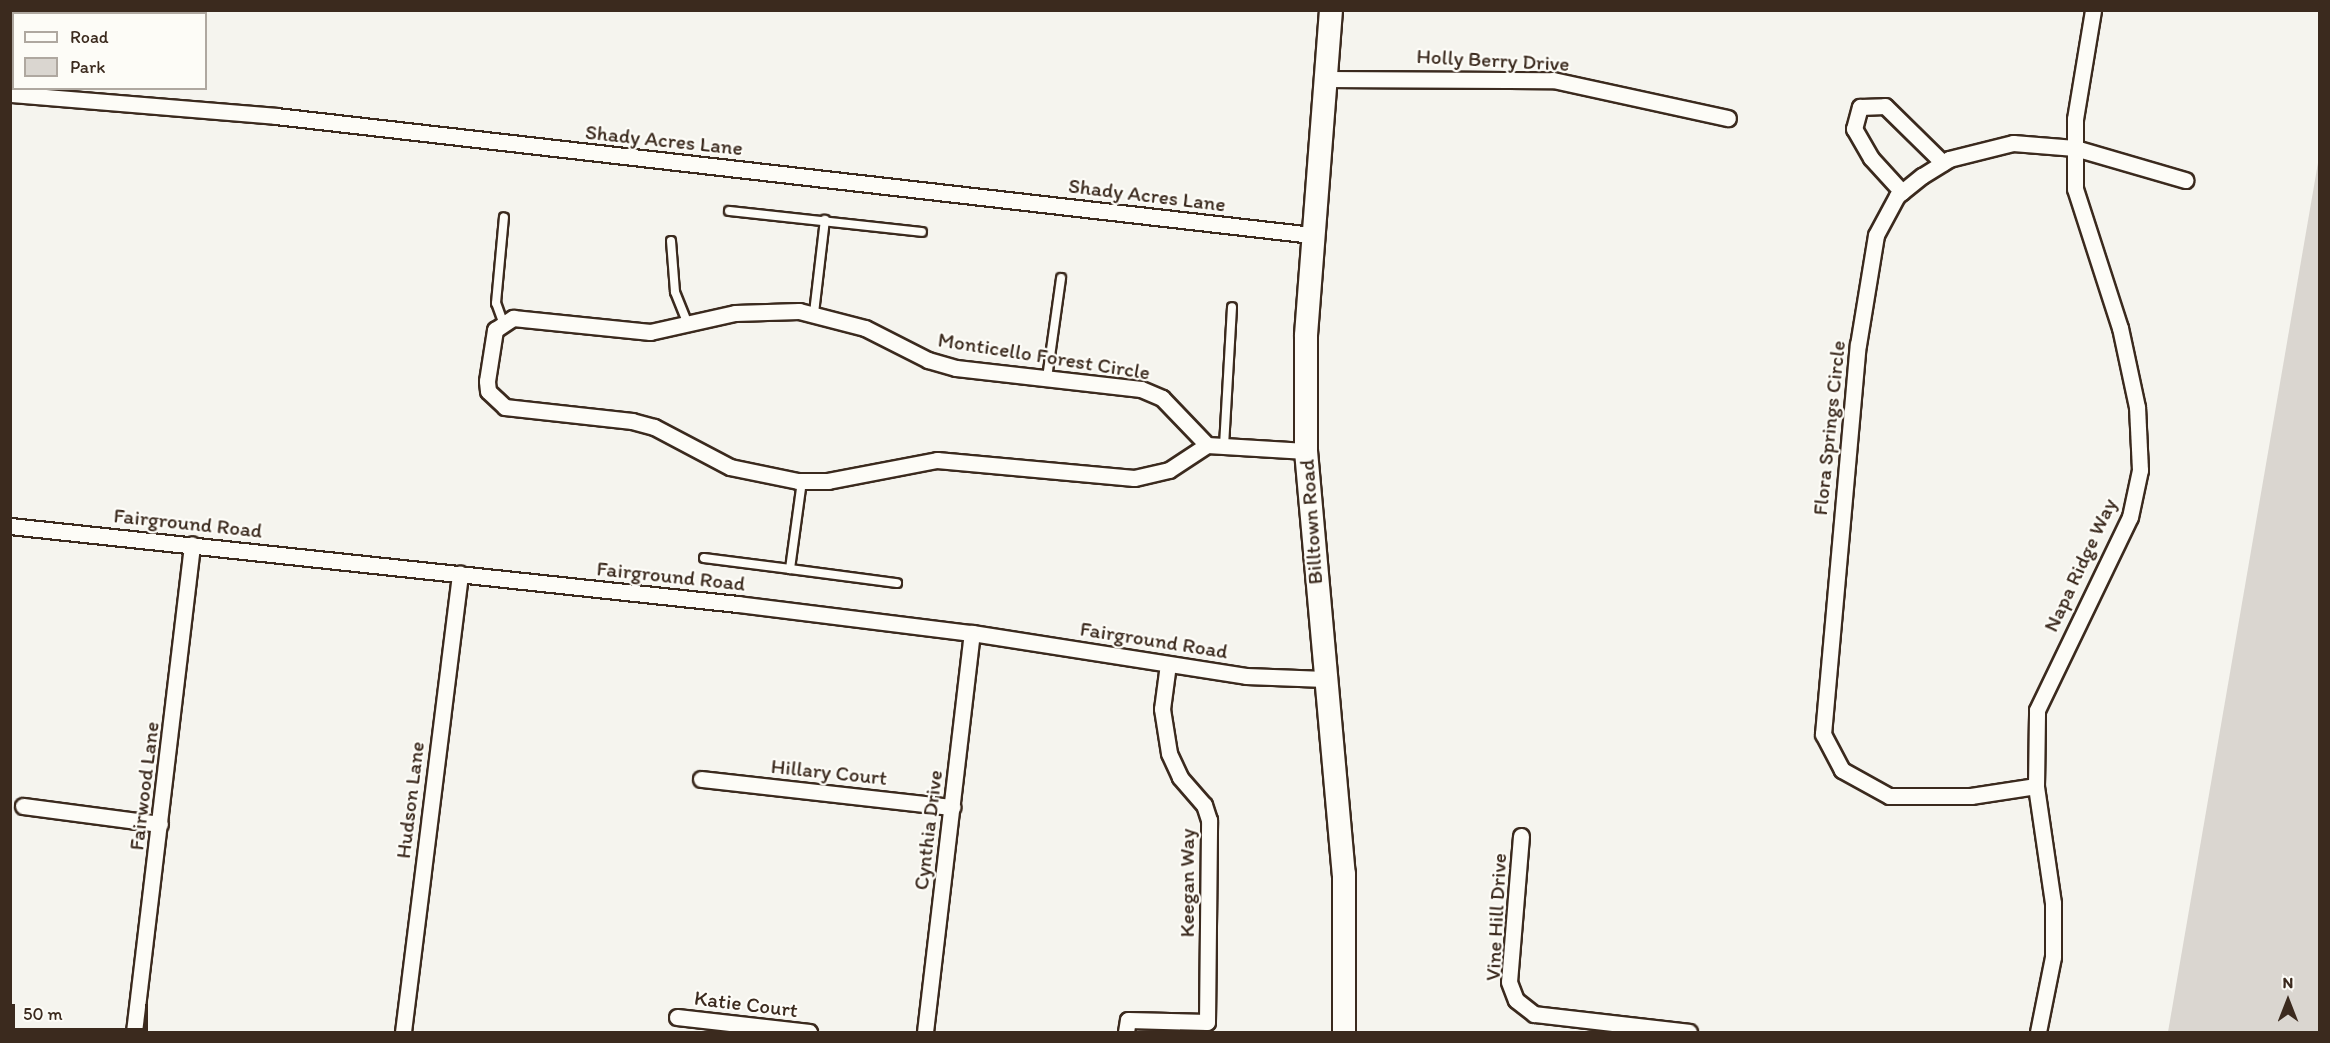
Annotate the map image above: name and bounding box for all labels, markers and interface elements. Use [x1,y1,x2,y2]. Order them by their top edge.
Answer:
legend [12,12,207,90]
text: Road [70,26,109,48]
street label: Holly Berry Drive [1416,43,1570,77]
text: Park [70,56,105,78]
street label: Shady Acres Lane [584,119,744,161]
street label: Shady Acres Lane [1067,173,1227,217]
street label: Monticello Forest Circle [937,327,1151,385]
street label: Flora Springs Circle [1807,339,1851,517]
street label: Billtown Road [1294,459,1328,585]
street label: Napa Ridge Way [2038,494,2122,636]
street label: Fairground Road [113,503,263,543]
street label: Fairground Road [596,556,746,596]
street label: Fairground Road [1078,616,1230,664]
street label: Fairwood Lane [124,720,164,852]
street label: Hudson Lane [390,740,430,860]
street label: Hillary Court [770,753,888,791]
street label: Cynthia Drive [908,768,948,892]
street label: Keegan Way [1174,829,1200,937]
street label: Vine Hill Drive [1480,852,1512,982]
north arrow [2258,971,2318,1031]
text: N [2283,973,2293,992]
street label: Katie Court [693,985,799,1023]
scale bar [15,992,152,1030]
text: 50 m [23,1003,63,1025]

